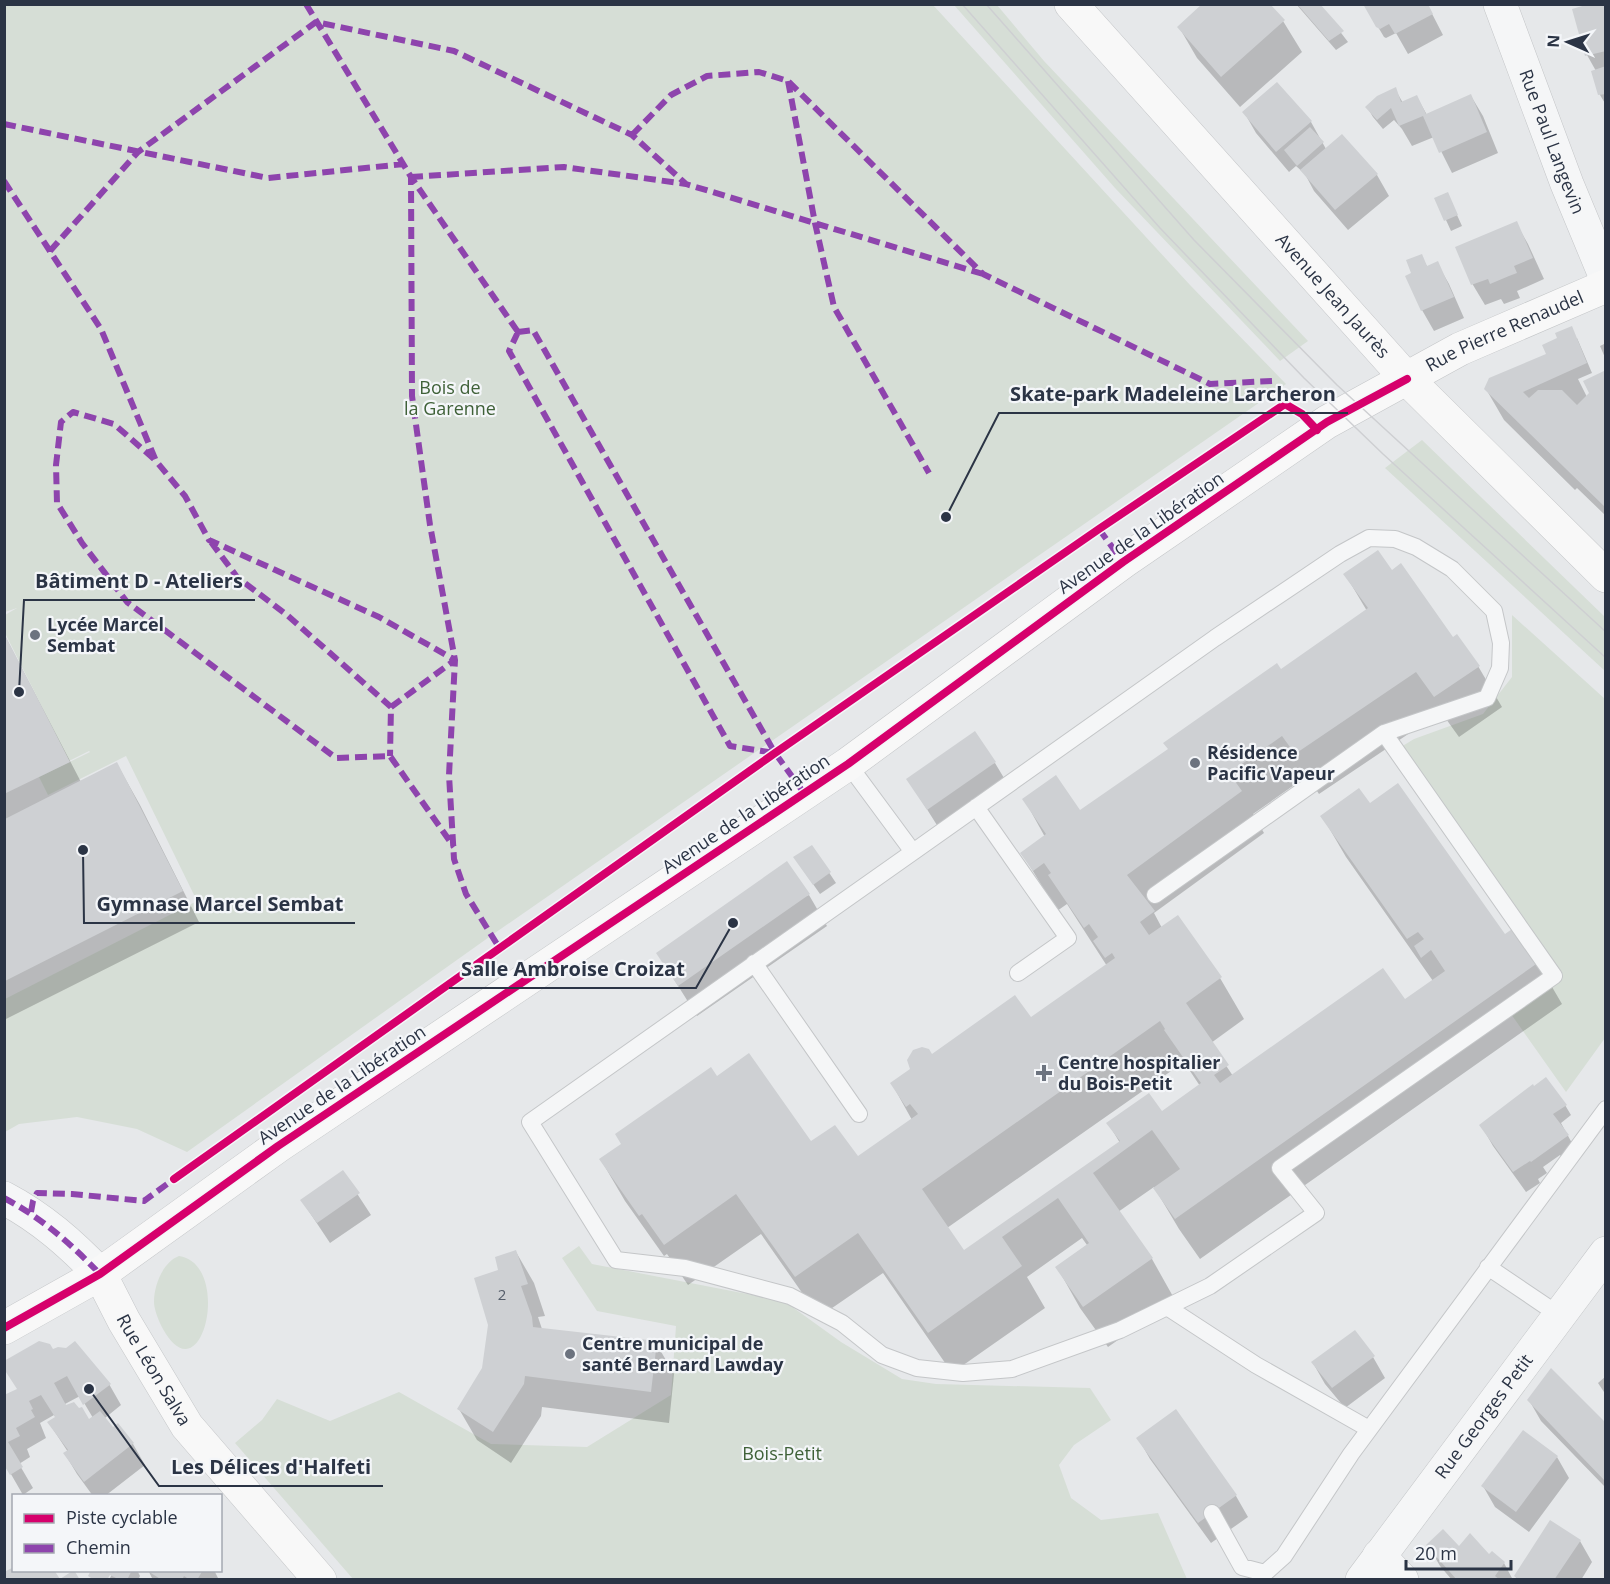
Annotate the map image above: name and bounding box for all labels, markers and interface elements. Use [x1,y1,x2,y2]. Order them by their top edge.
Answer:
north arrow [1538,12,1598,72]
text: N [1542,34,1564,48]
street label: Rue Paul Langevin [1514,66,1591,217]
street label: Avenue Jean Jaurès [1271,228,1396,363]
street label: Rue Pierre Renaudel [1421,284,1587,377]
park label: Bois de la Garenne [404,375,496,420]
callout: Skate-park Madeleine Larcheron [999,375,1348,413]
text: Skate-park Madeleine Larcheron [1010,380,1336,407]
street label: Avenue de la Libération [1053,466,1228,599]
callout: Bâtiment D - Ateliers [24,562,255,600]
text: Bâtiment D - Ateliers [35,567,243,594]
place label: Lycée Marcel Sembat [47,612,164,657]
marker: Lycée Marcel Sembat [28,628,42,642]
place label: Résidence Pacific Vapeur [1207,740,1335,785]
street label: Avenue de la Libération [657,748,834,878]
marker: Résidence Pacific Vapeur [1188,756,1202,770]
callout: Gymnase Marcel Sembat [84,885,355,923]
text: Gymnase Marcel Sembat [97,890,344,917]
callout: Salle Ambroise Croizat [449,950,696,988]
text: Salle Ambroise Croizat [461,955,685,982]
street label: Avenue de la Libération [253,1019,430,1149]
place label: Centre hospitalier du Bois-Petit [1058,1050,1221,1095]
marker: Centre hospitalier du Bois-Petit [1035,1064,1053,1082]
house number: 2 [498,1284,506,1304]
street label: Rue Léon Salva [111,1310,197,1430]
place label: Centre municipal de santé Bernard Lawday [582,1331,784,1376]
marker: Centre municipal de santé Bernard Lawday [563,1347,577,1361]
street label: Rue Georges Petit [1429,1349,1538,1483]
park label: Bois-Petit [742,1441,822,1465]
callout: Les Délices d'Halfeti [159,1448,383,1486]
text: Les Délices d'Halfeti [171,1453,371,1480]
legend [12,1494,222,1572]
text: Piste cyclable [66,1505,178,1529]
scale bar [1406,1533,1511,1571]
text: Chemin [66,1535,131,1559]
text: 20 m [1415,1541,1457,1565]

